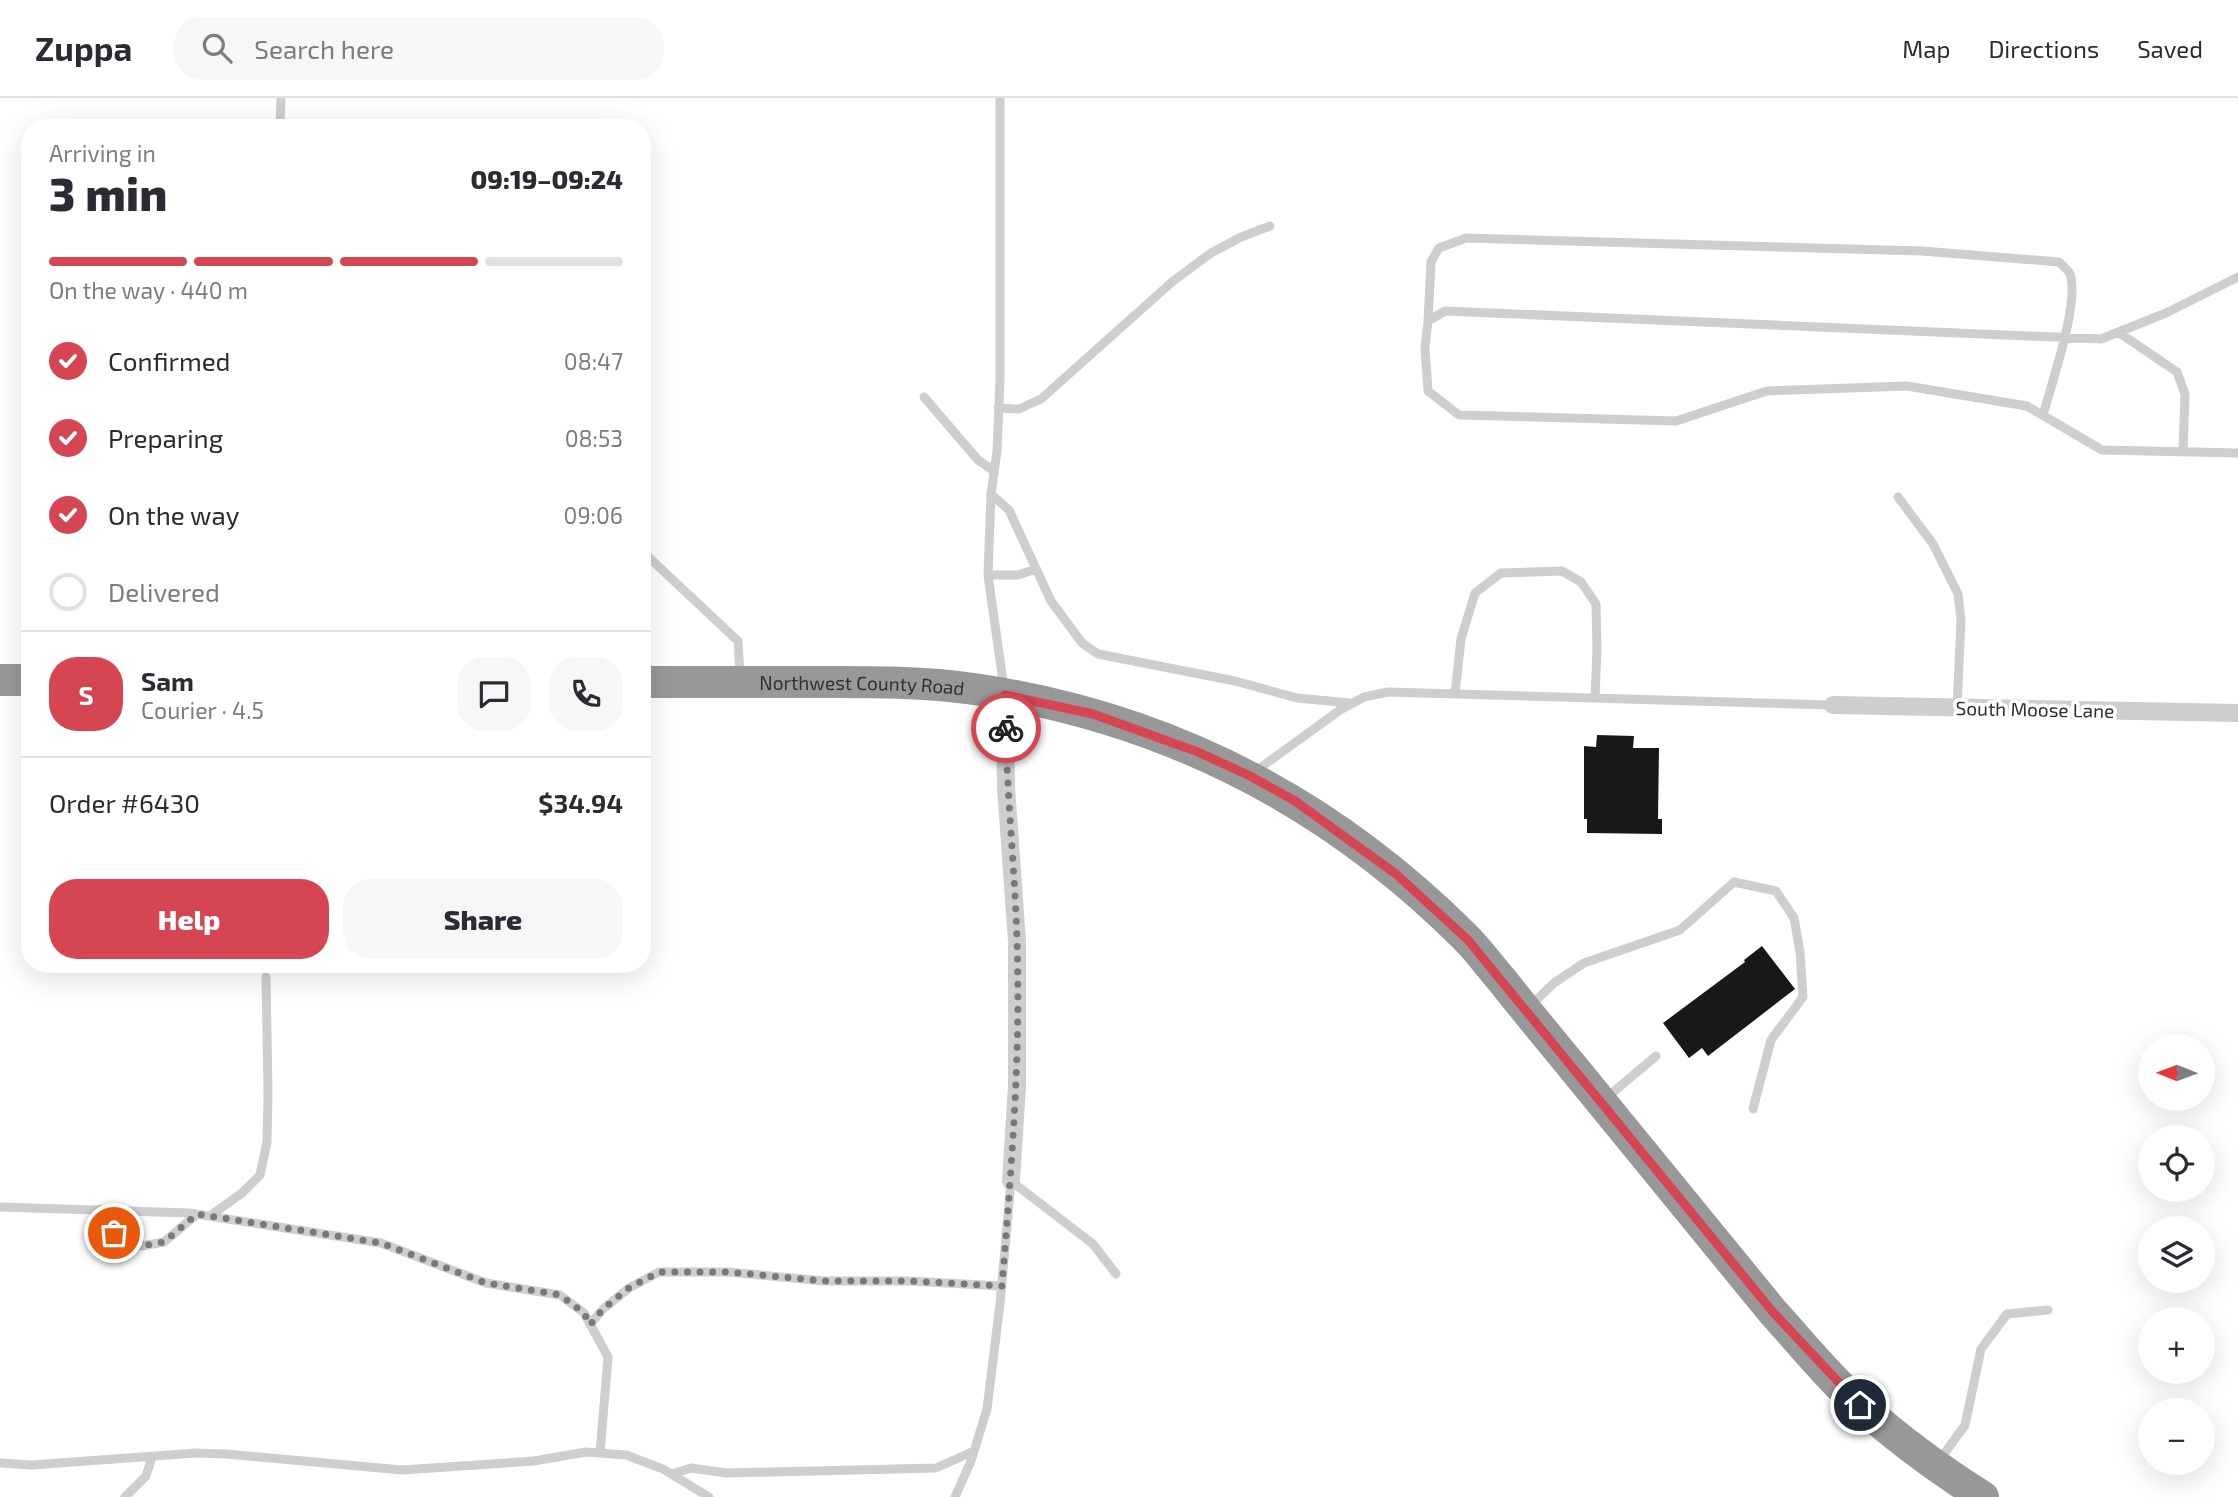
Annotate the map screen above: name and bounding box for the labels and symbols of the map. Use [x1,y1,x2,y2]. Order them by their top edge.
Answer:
street label: Northwest County Road [759,670,966,699]
courier [971,693,1041,763]
street label: South Moose Lane [1956,696,2114,722]
north arrow [2138,1034,2216,1111]
pin [84,1203,144,1263]
pin [1830,1375,1890,1435]

